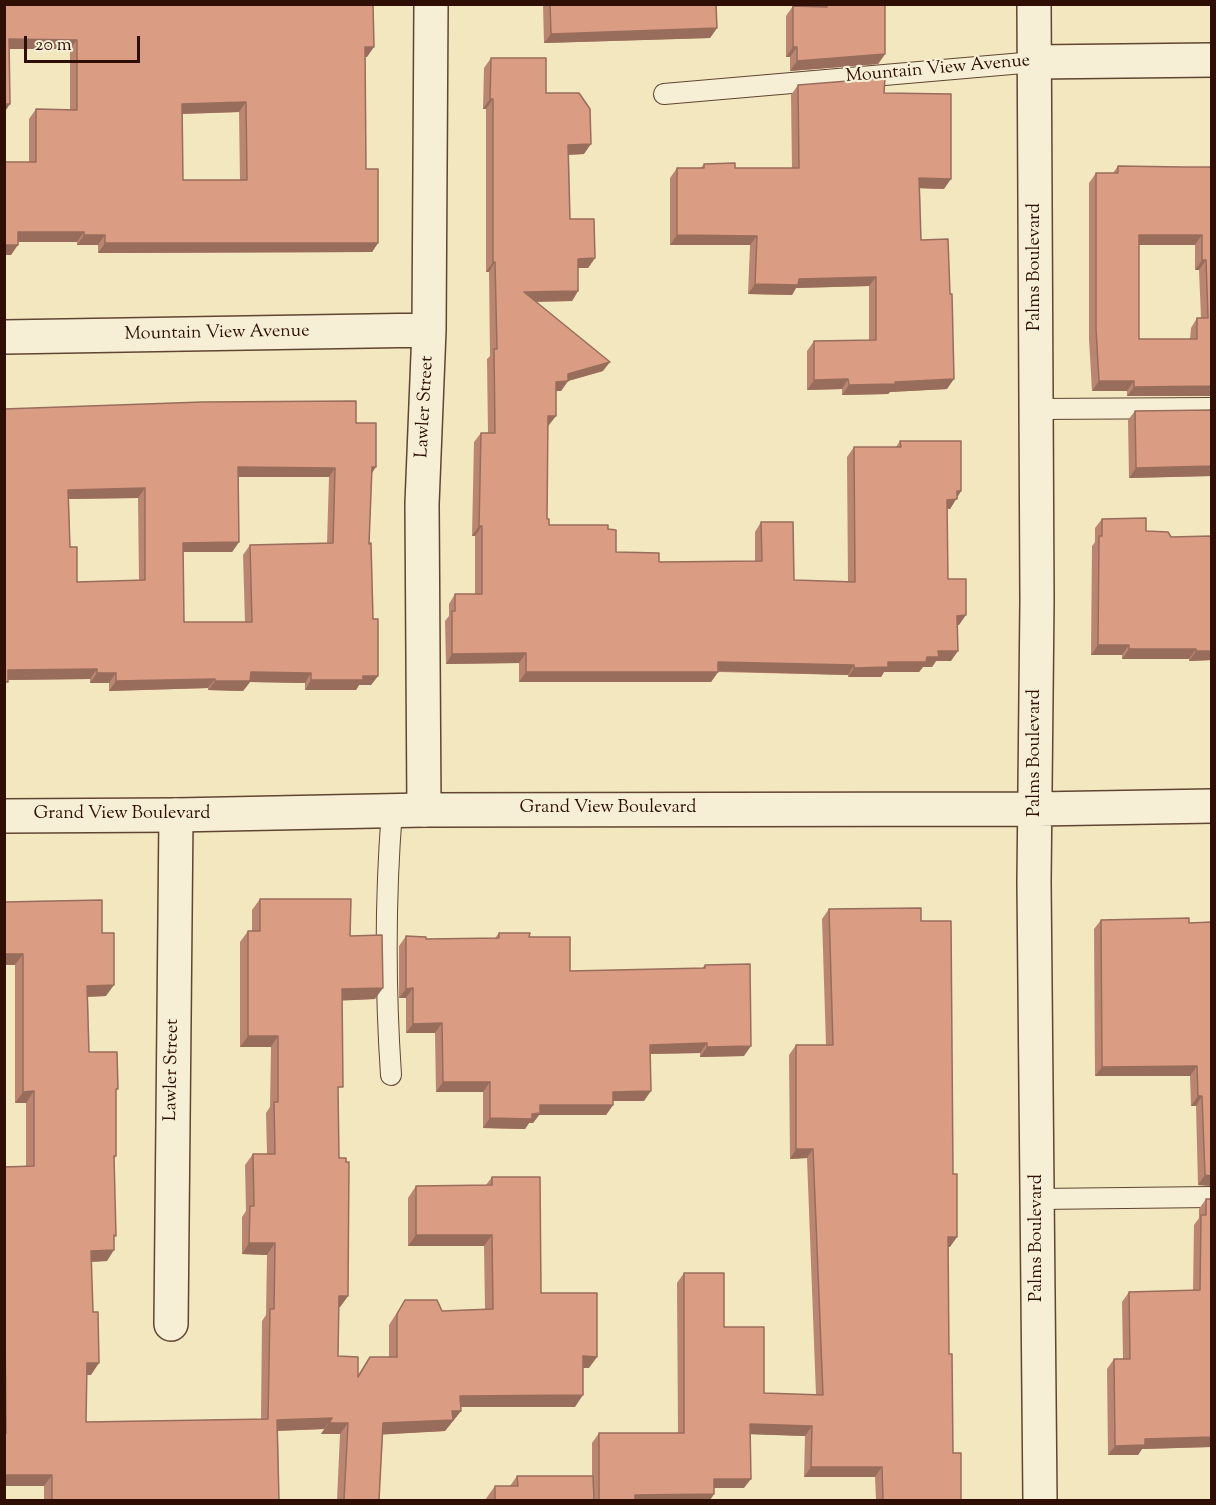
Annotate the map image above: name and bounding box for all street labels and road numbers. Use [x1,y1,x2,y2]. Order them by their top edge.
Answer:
street label: Mountain View Avenue [845,51,1031,89]
street label: Palms Boulevard [1025,203,1047,331]
street label: Mountain View Avenue [124,322,310,346]
street label: Lawler Street [413,355,439,459]
street label: Palms Boulevard [1025,689,1047,817]
street label: Grand View Boulevard [519,798,697,820]
street label: Grand View Boulevard [33,804,211,826]
street label: Lawler Street [161,1019,185,1121]
street label: Palms Boulevard [1027,1174,1049,1302]

